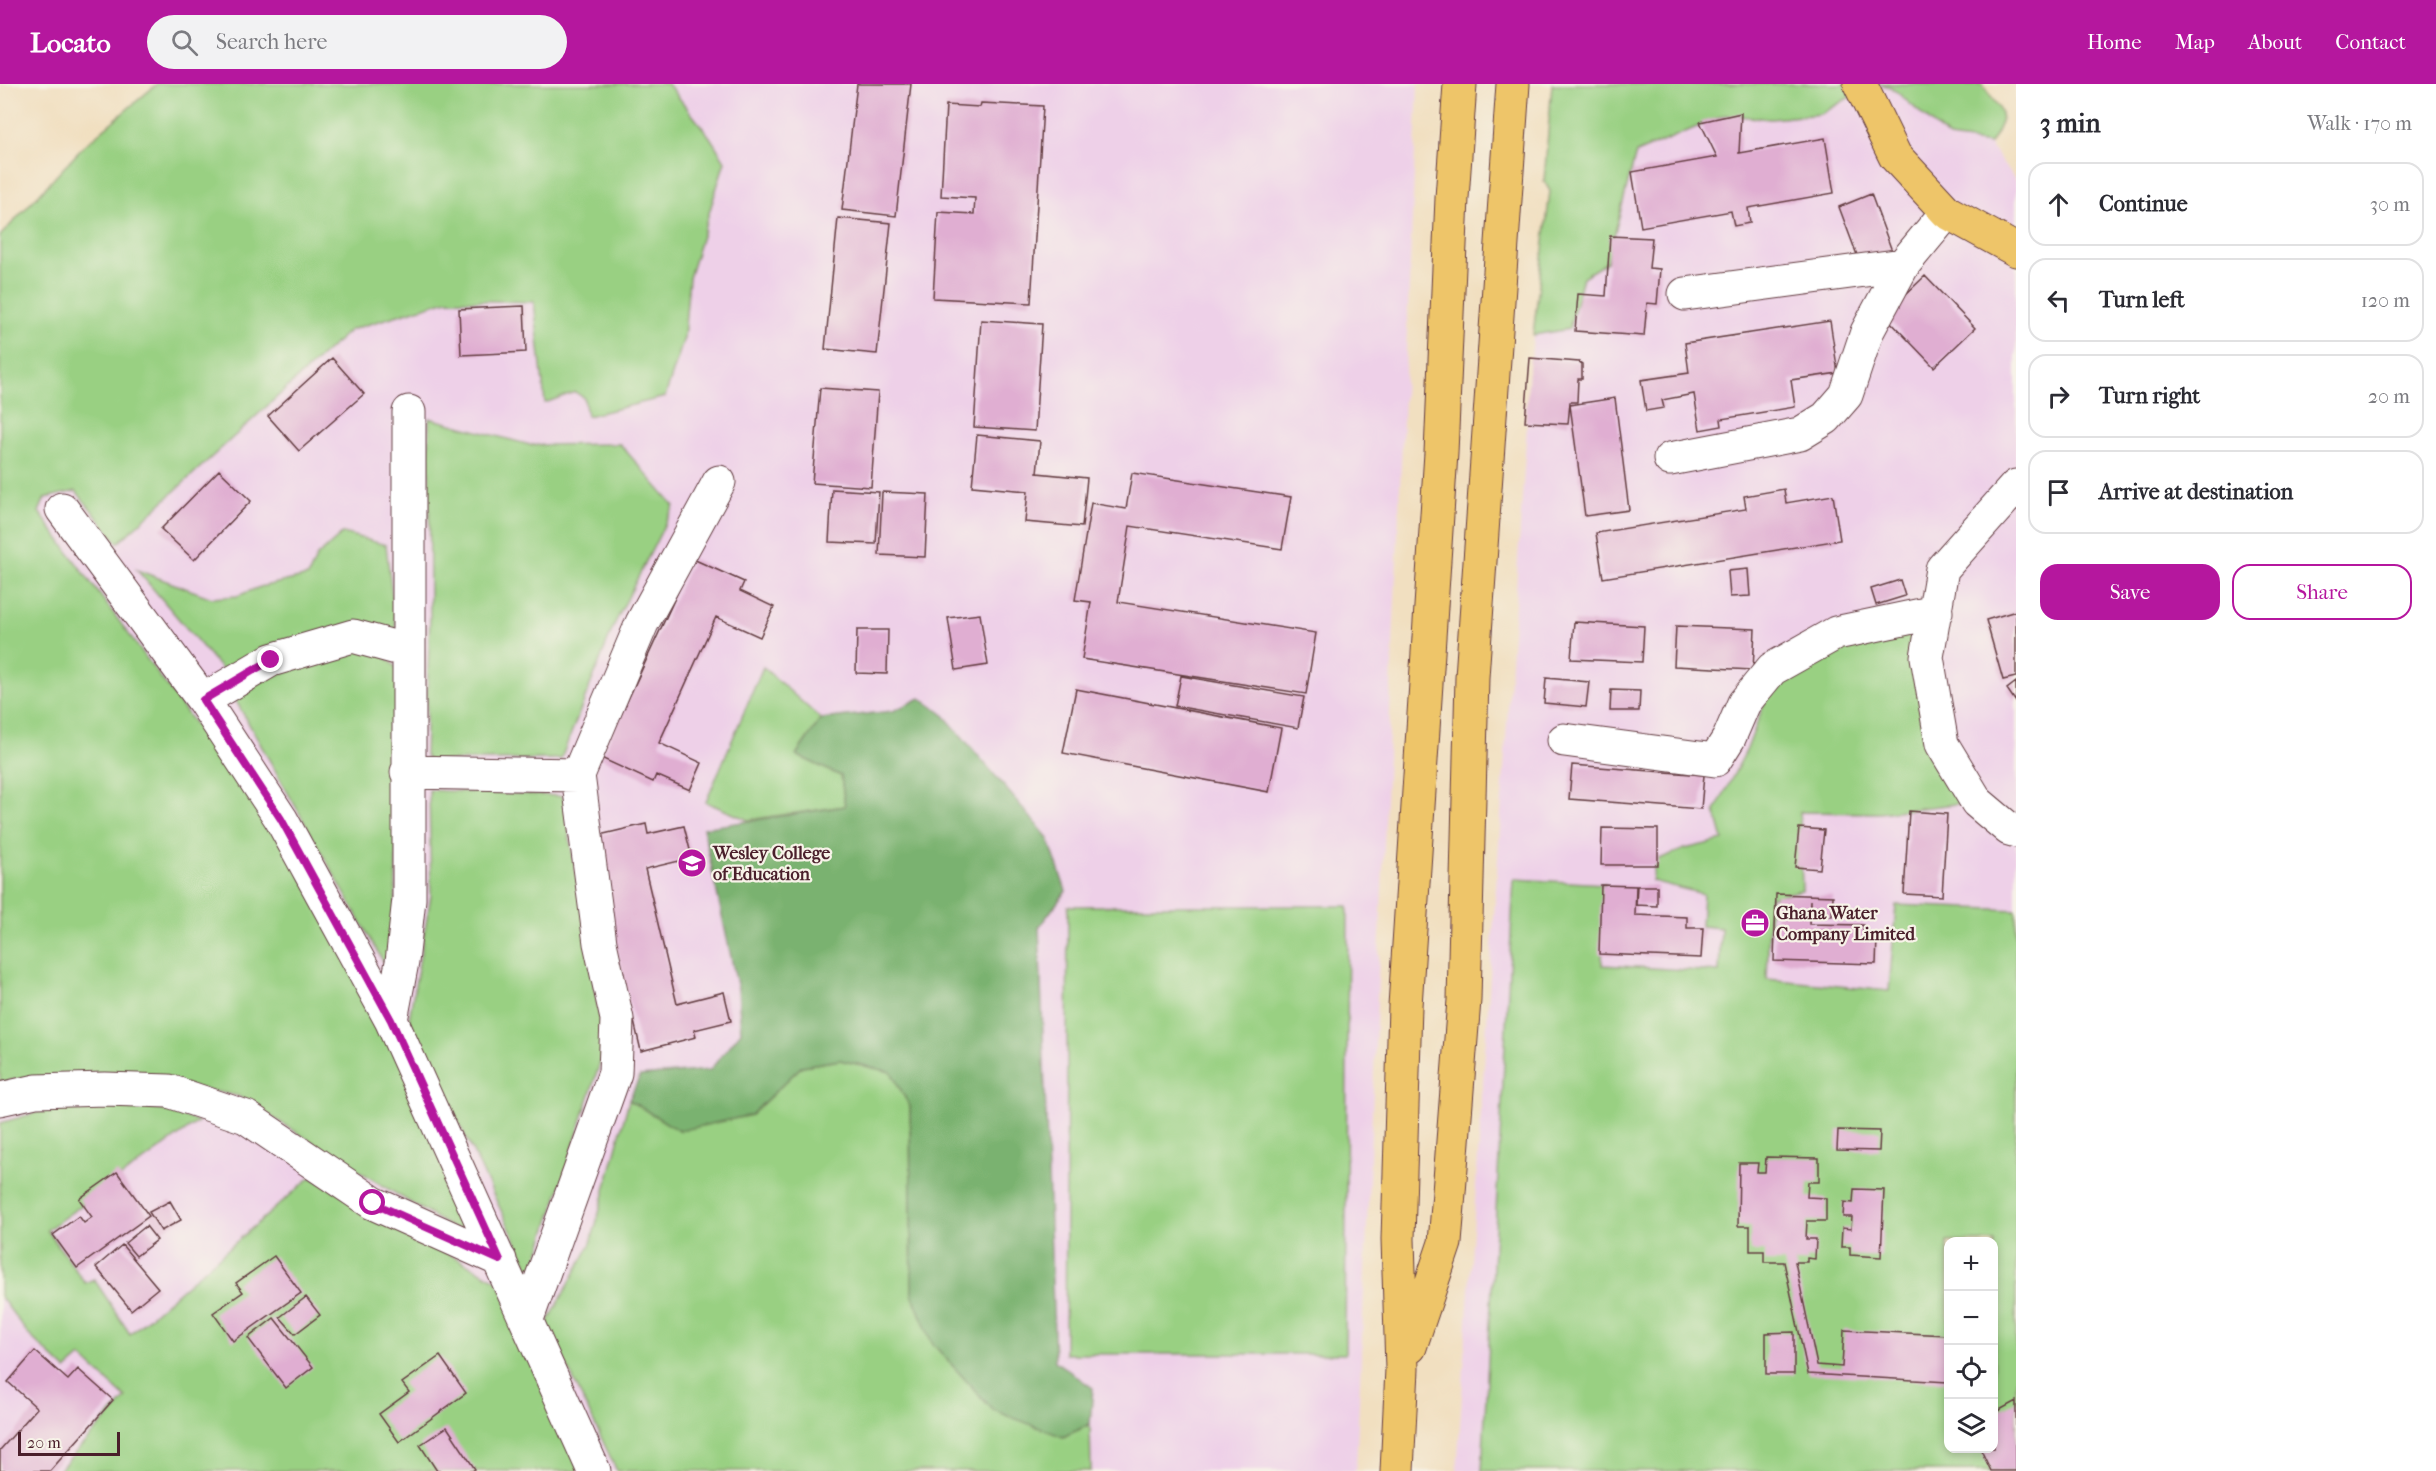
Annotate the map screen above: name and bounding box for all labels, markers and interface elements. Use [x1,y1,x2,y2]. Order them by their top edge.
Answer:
search box [147,15,567,69]
text: Locato [30,26,111,59]
icon: search [168,26,201,59]
text: Search here [216,29,327,55]
text: Home [2087,30,2142,54]
text: Map [2175,30,2215,54]
text: About [2248,30,2302,54]
text: Contact [2335,30,2406,54]
text: 3 min [2040,108,2101,139]
text: Walk · 170 m [2307,112,2412,135]
icon: ahead [2042,188,2075,221]
text: Continue [2099,191,2188,217]
text: 30 m [2370,193,2410,216]
icon: left [2042,284,2075,317]
text: Turn left [2099,287,2185,313]
text: 120 m [2361,289,2410,312]
icon: right [2042,380,2075,413]
text: Turn right [2099,383,2200,409]
text: 20 m [2368,385,2410,408]
icon: arrive [2042,476,2075,509]
text: Arrive at destination [2099,479,2293,505]
button: Save [2040,564,2220,620]
button: Share [2232,564,2412,620]
route end [257,646,283,672]
place label: Wesley College of Education [712,843,830,885]
school or university icon: Wesley College of Education [676,847,708,879]
place label: Ghana Water Company Limited [1776,903,1916,945]
office icon: Ghana Water Company Limited [1739,907,1771,939]
route start [359,1189,385,1215]
map controls [1944,1237,1998,1453]
button: + [1944,1237,1998,1291]
button: − [1944,1291,1998,1345]
button: locate [1944,1345,1998,1399]
button: layers [1944,1399,1998,1453]
scale bar [18,1429,120,1456]
text: 20 m [27,1433,61,1452]

